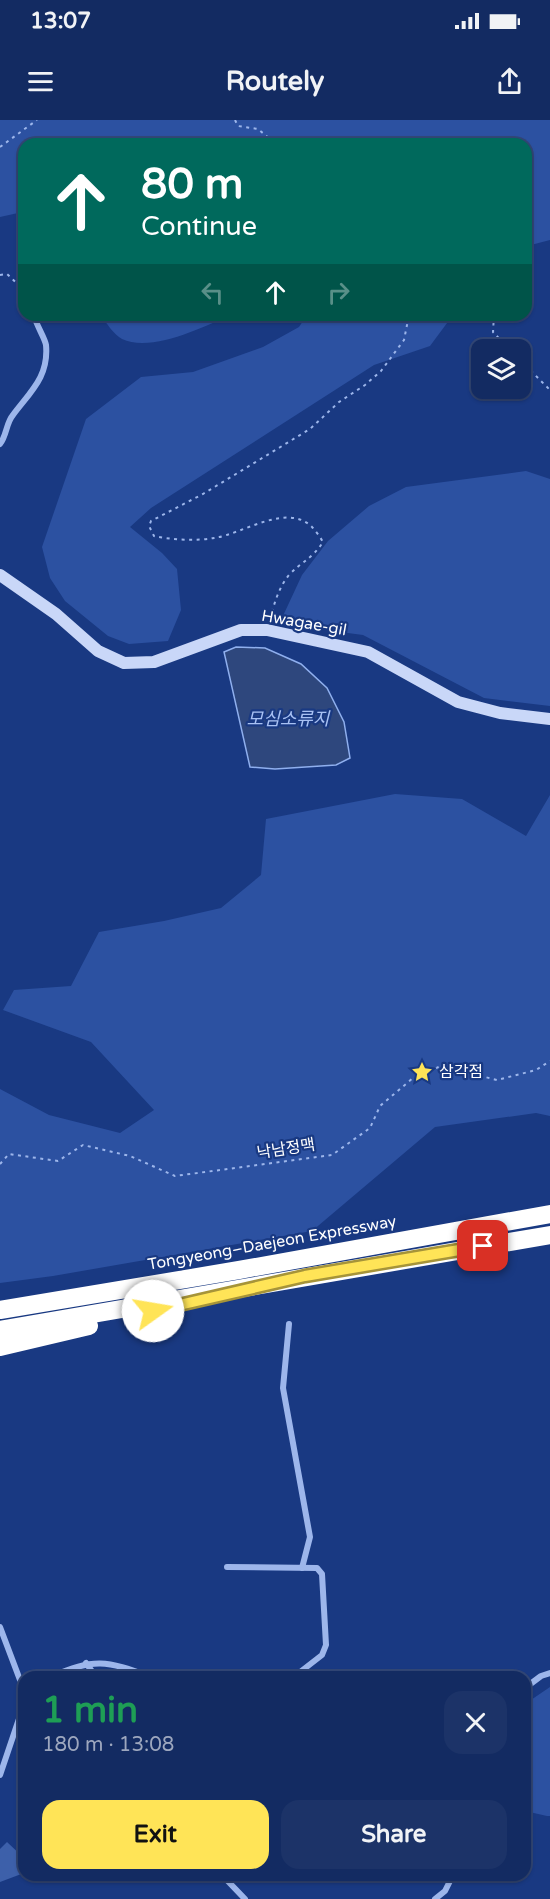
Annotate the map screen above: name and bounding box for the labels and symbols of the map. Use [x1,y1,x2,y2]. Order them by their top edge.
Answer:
street label: Hwagae-gil [260,606,348,640]
water label: 모심소류지 [247,708,331,730]
place icon: 삼각점 [410,1060,434,1084]
place label: 삼각점 [439,1062,483,1082]
street label: 낙남정맥 [255,1135,317,1163]
street label: Tongyeong–Daejeon Expressway [146,1211,398,1275]
pin [457,1220,508,1271]
position arrow [121,1279,185,1343]

